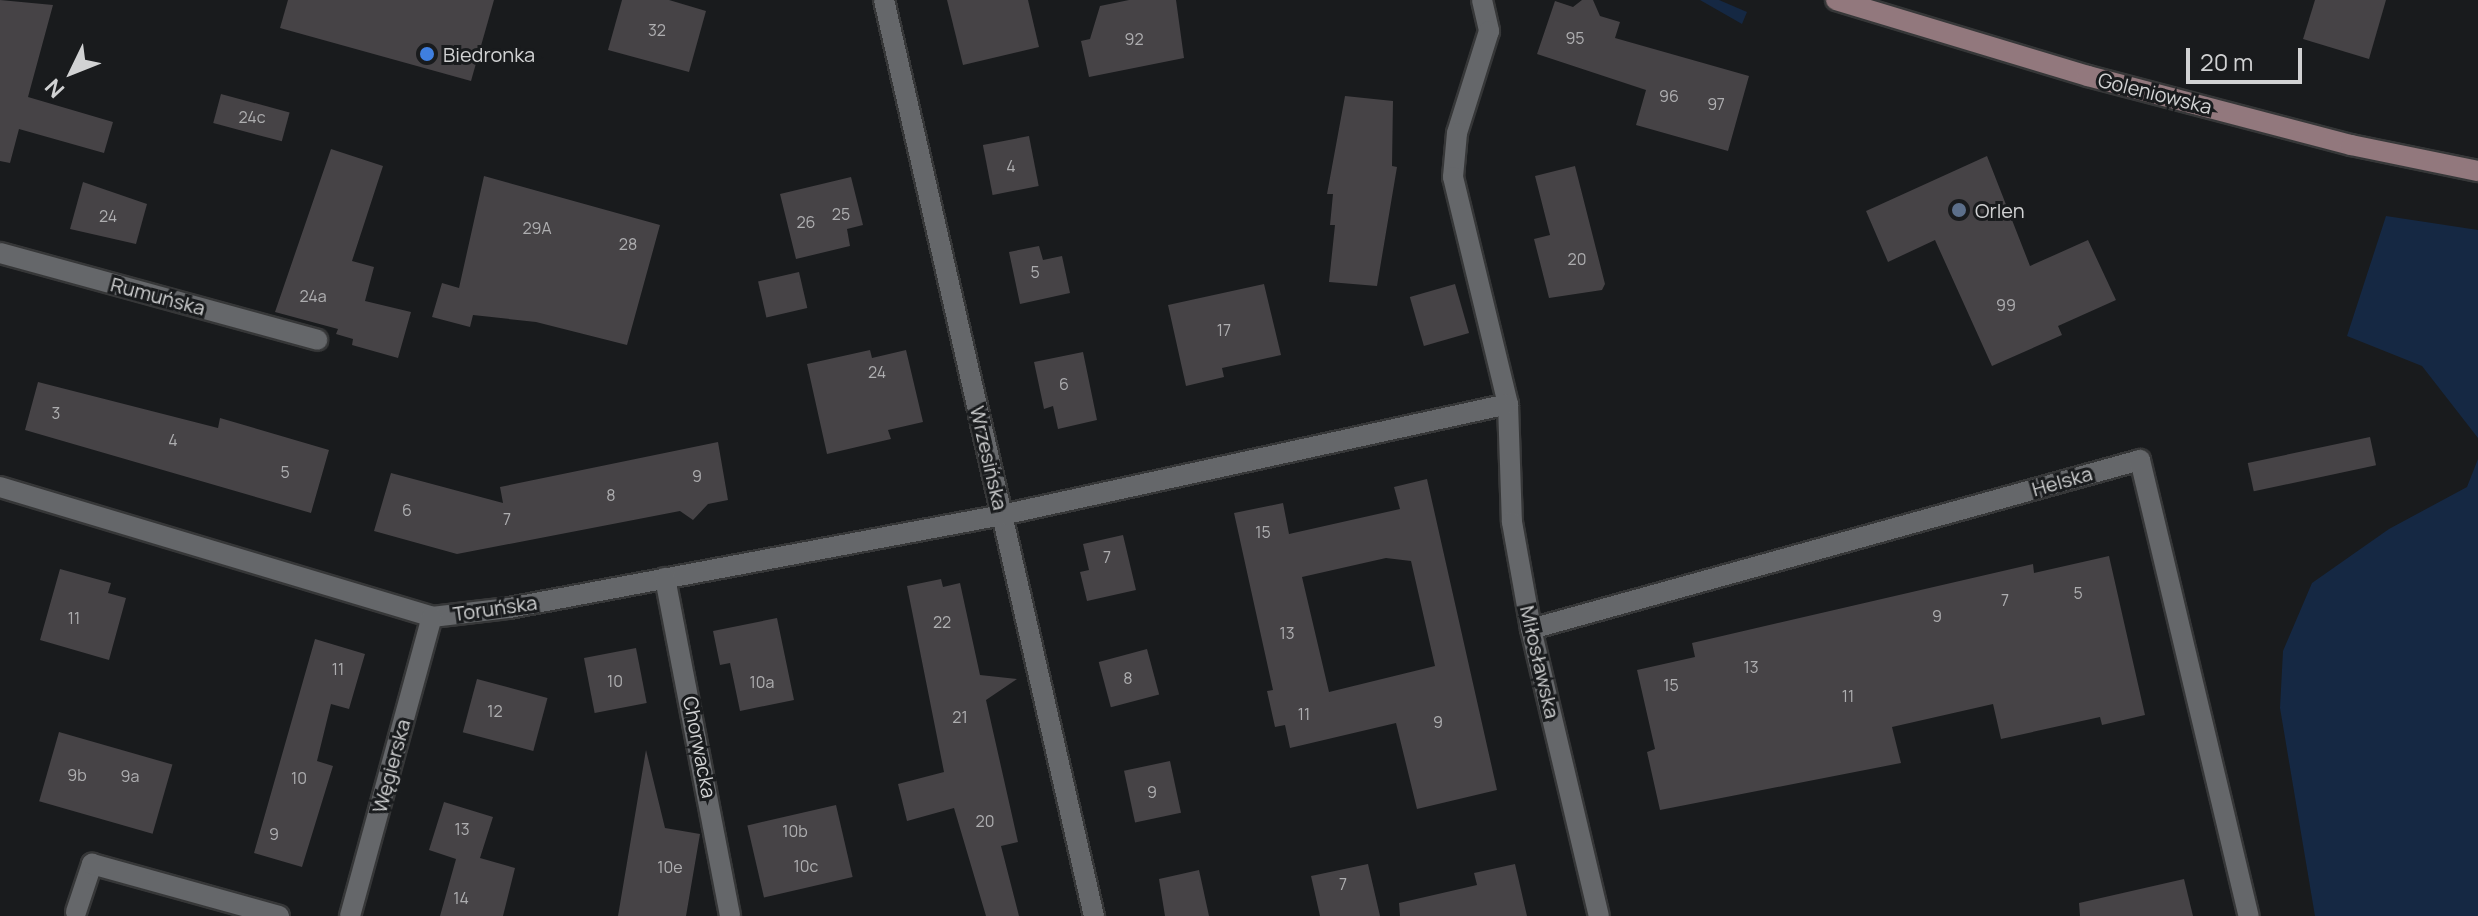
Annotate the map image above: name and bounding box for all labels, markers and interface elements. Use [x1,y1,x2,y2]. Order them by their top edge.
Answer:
house number: 32 [648,20,666,40]
house number: 95 [1565,28,1585,48]
house number: 92 [1124,29,1144,49]
north arrow [32,32,112,112]
scale bar [2190,32,2306,82]
place label: Biedronka [443,42,535,66]
marker: Biedronka [418,45,436,63]
text: 20 m [2200,45,2253,78]
street label: Goleniowska [2096,67,2214,119]
text: N [38,72,71,104]
house number: 96 [1659,86,1679,106]
house number: 97 [1707,94,1725,114]
house number: 24c [238,107,266,127]
house number: 4 [1006,156,1016,176]
place label: Orlen [1975,198,2025,222]
marker: Orlen [1950,201,1968,219]
house number: 25 [832,204,850,224]
house number: 24 [99,206,117,226]
house number: 26 [796,212,816,232]
house number: 29A [522,218,552,238]
house number: 28 [619,234,637,254]
house number: 20 [1568,249,1586,269]
house number: 5 [1030,262,1040,282]
street label: Rumuńska [108,272,208,320]
house number: 24a [299,286,327,306]
house number: 99 [1996,295,2016,315]
house number: 17 [1217,320,1231,340]
house number: 24 [868,362,886,382]
house number: 6 [1059,374,1069,394]
house number: 3 [52,403,60,423]
street label: Wrzesińska [965,404,1013,512]
house number: 4 [168,430,178,450]
street label: Helska [2029,461,2095,501]
house number: 5 [280,462,290,482]
house number: 9 [692,466,702,486]
house number: 8 [606,485,616,505]
house number: 6 [402,500,412,520]
house number: 7 [503,509,511,529]
house number: 15 [1255,522,1271,542]
house number: 7 [1103,547,1111,567]
house number: 5 [2073,583,2083,603]
street label: Toruńska [451,590,539,626]
house number: 7 [2001,590,2009,610]
street label: Miłosławska [1515,603,1565,721]
house number: 9 [1932,606,1942,626]
house number: 11 [68,608,80,628]
house number: 22 [933,612,951,632]
house number: 13 [1279,623,1295,643]
house number: 13 [1743,657,1759,677]
house number: 11 [332,659,344,679]
house number: 8 [1123,668,1133,688]
house number: 10 [607,671,623,691]
house number: 10a [750,672,774,692]
house number: 15 [1663,675,1679,695]
house number: 11 [1842,686,1854,706]
street label: Chorwacka [678,694,722,800]
house number: 12 [487,701,503,721]
house number: 11 [1298,704,1310,724]
house number: 21 [952,707,968,727]
house number: 9 [1433,712,1443,732]
street label: Węgierska [367,717,415,815]
house number: 9b [67,765,87,785]
house number: 9a [121,766,139,786]
house number: 10 [291,768,307,788]
house number: 9 [1147,782,1157,802]
house number: 20 [976,811,994,831]
house number: 13 [454,819,470,839]
house number: 10b [782,821,808,841]
house number: 9 [269,824,279,844]
house number: 10c [794,856,818,876]
house number: 10e [657,857,683,877]
house number: 7 [1339,874,1347,894]
house number: 14 [453,888,469,908]

